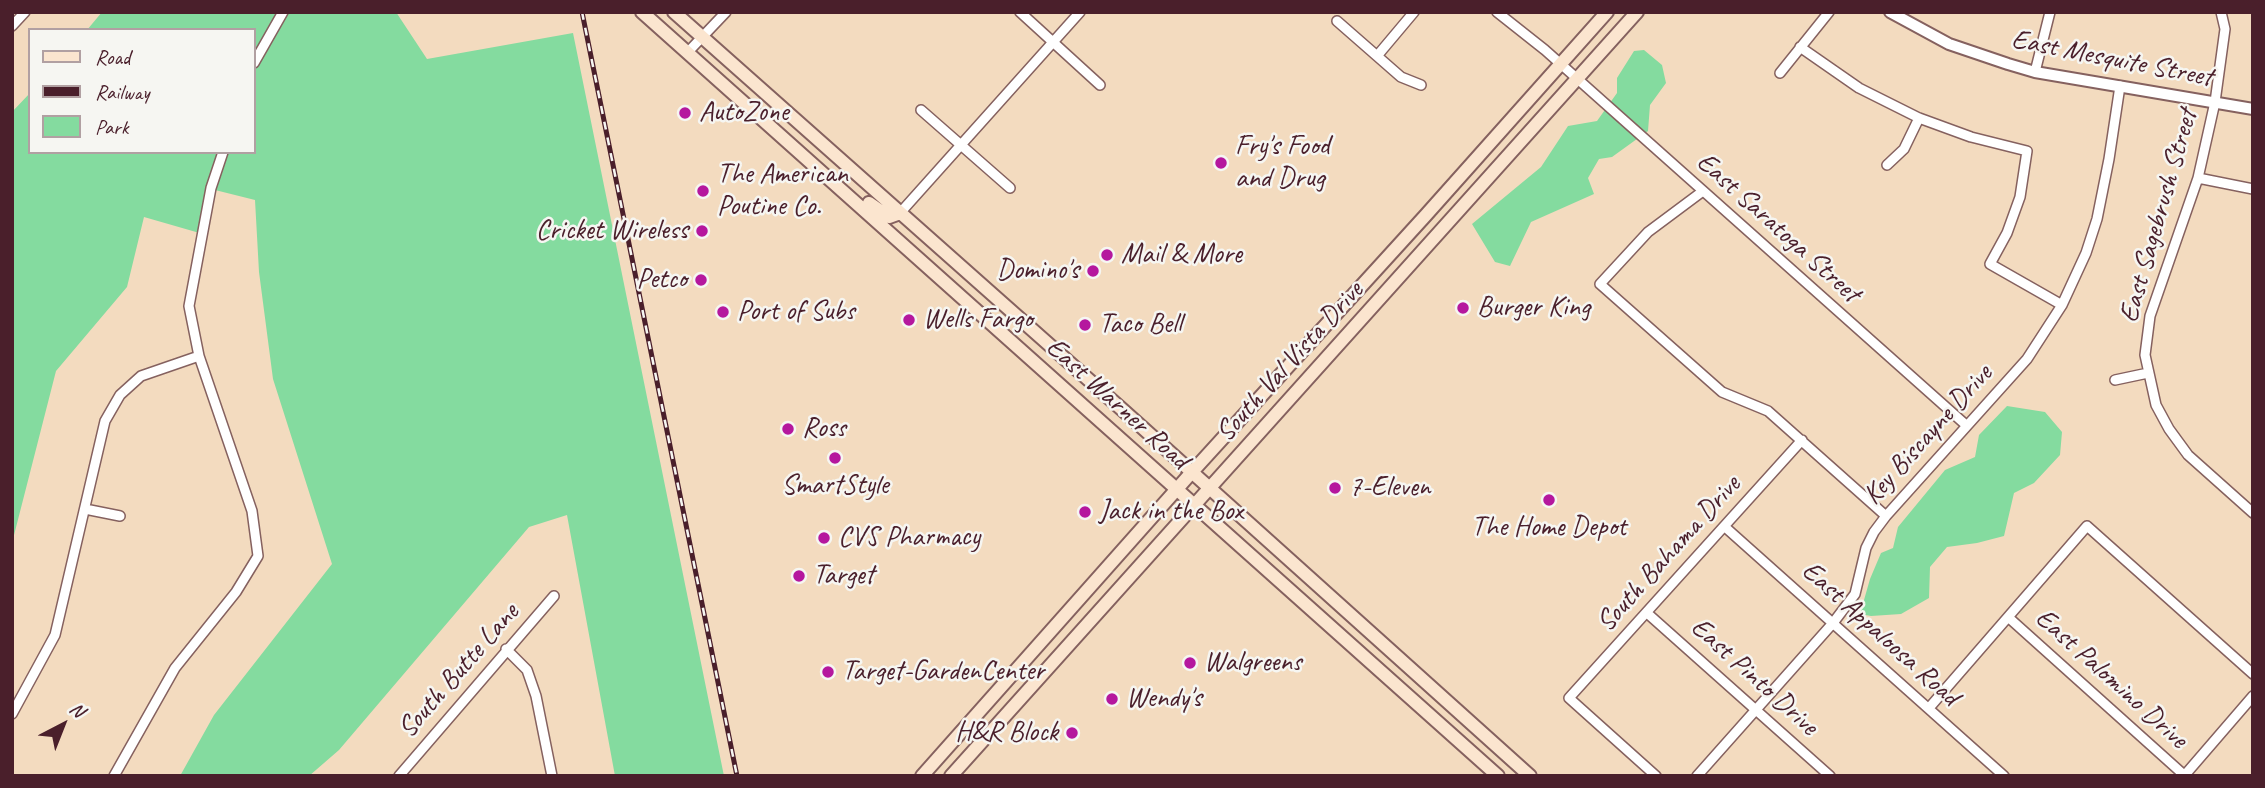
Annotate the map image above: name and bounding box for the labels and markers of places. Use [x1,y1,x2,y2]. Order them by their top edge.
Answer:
place label: AutoZone [699,96,788,130]
marker: AutoZone [677,105,693,121]
place label: Fry's Food and Drug [1235,130,1330,196]
marker: Fry's Food and Drug [1213,155,1229,171]
place label: The American Poutine Co. [717,158,848,224]
marker: The American Poutine Co. [695,183,711,199]
place label: Cricket Wireless [536,214,688,248]
marker: Cricket Wireless [694,223,710,239]
place label: Mail & More [1121,238,1242,272]
marker: Mail & More [1099,247,1115,263]
place label: Domino's [996,254,1079,288]
place label: Petco [636,263,687,297]
marker: Domino's [1085,263,1101,279]
marker: Petco [693,272,709,288]
place label: Burger King [1477,291,1590,325]
place label: Port of Subs [737,295,855,329]
marker: Burger King [1455,300,1471,316]
place label: Wells Fargo [923,303,1033,337]
marker: Port of Subs [715,304,731,320]
place label: Taco Bell [1099,308,1182,342]
marker: Wells Fargo [901,312,917,328]
marker: Taco Bell [1077,317,1093,333]
place label: Ross [802,412,846,446]
marker: Ross [780,421,796,437]
marker: SmartStyle [827,450,843,466]
place label: SmartStyle [781,469,889,503]
place label: 7-Eleven [1349,471,1430,505]
marker: 7-Eleven [1327,480,1343,496]
marker: The Home Depot [1541,492,1557,508]
place label: Jack in the Box [1099,495,1243,529]
marker: Jack in the Box [1077,504,1093,520]
place label: The Home Depot [1472,511,1626,545]
place label: CVS Pharmacy [838,521,980,555]
marker: CVS Pharmacy [816,530,832,546]
place label: Target [813,559,874,593]
marker: Target [791,568,807,584]
place label: Walgreens [1204,646,1301,680]
place label: Target-GardenCenter [842,655,1044,689]
marker: Walgreens [1182,655,1198,671]
marker: Target-GardenCenter [820,664,836,680]
place label: Wendy's [1126,682,1202,716]
marker: Wendy's [1104,691,1120,707]
place label: H&R Block [955,716,1058,750]
marker: H&R Block [1064,725,1080,741]

